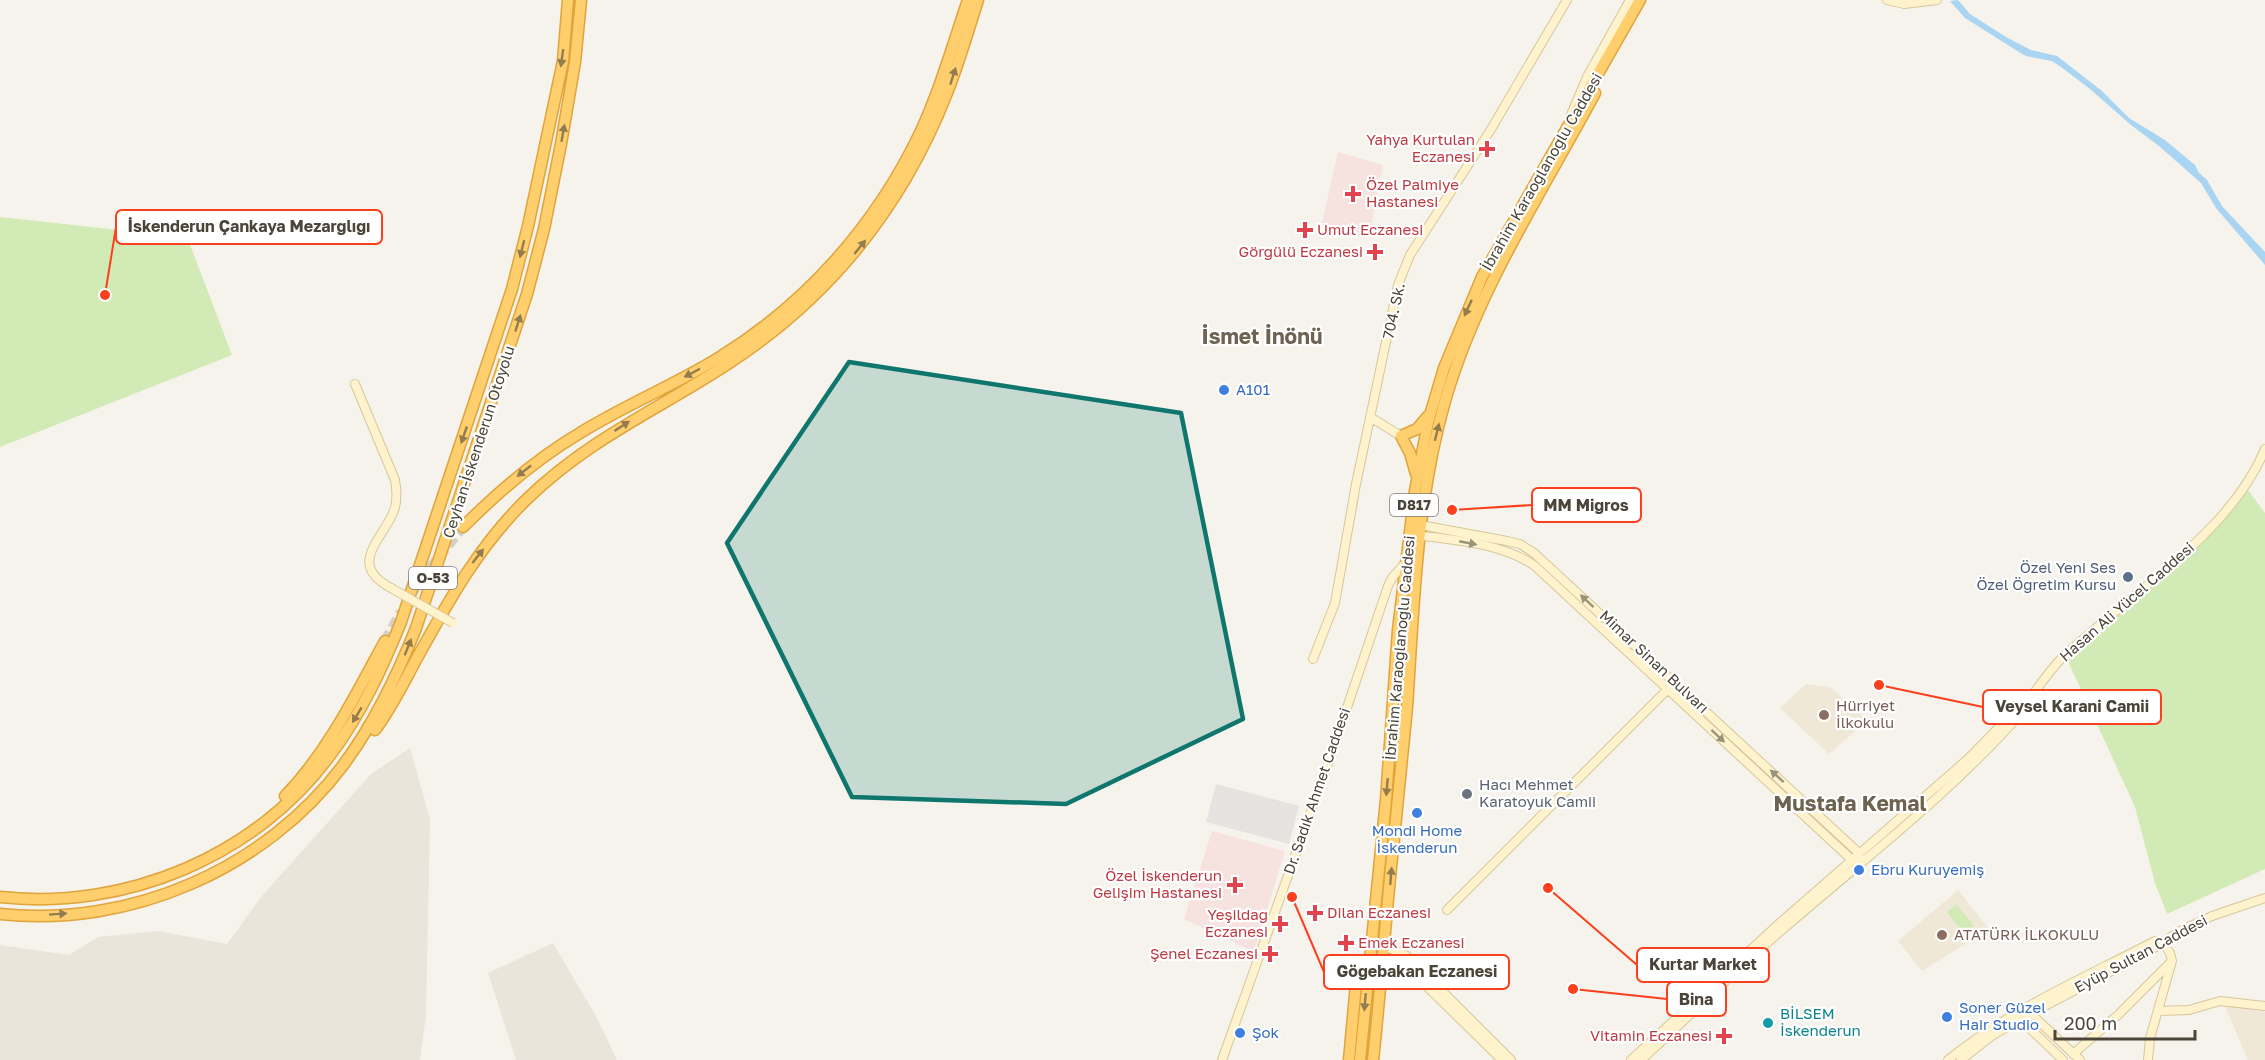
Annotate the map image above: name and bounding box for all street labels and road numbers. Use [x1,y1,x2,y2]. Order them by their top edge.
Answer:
street label: İbrahim Karaoğlanoğlu Caddesi [1477,69,1605,274]
street label: 704. Sk. [1378,281,1408,341]
street label: Ceyhan-İskenderun Otoyolu [438,343,518,540]
road number: D817 [1390,494,1438,516]
street label: İbrahim Karaoğlanoğlu Caddesi [1380,535,1418,761]
street label: Hasan Ali Yücel Caddesi [2055,538,2197,665]
road number: O-53 [409,567,457,589]
street label: Mimar Sinan Bulvarı [1596,606,1713,716]
street label: Dr. Sadık Ahmet Caddesi [1279,705,1353,876]
street label: Eyüp Sultan Caddesi [2071,910,2210,996]

